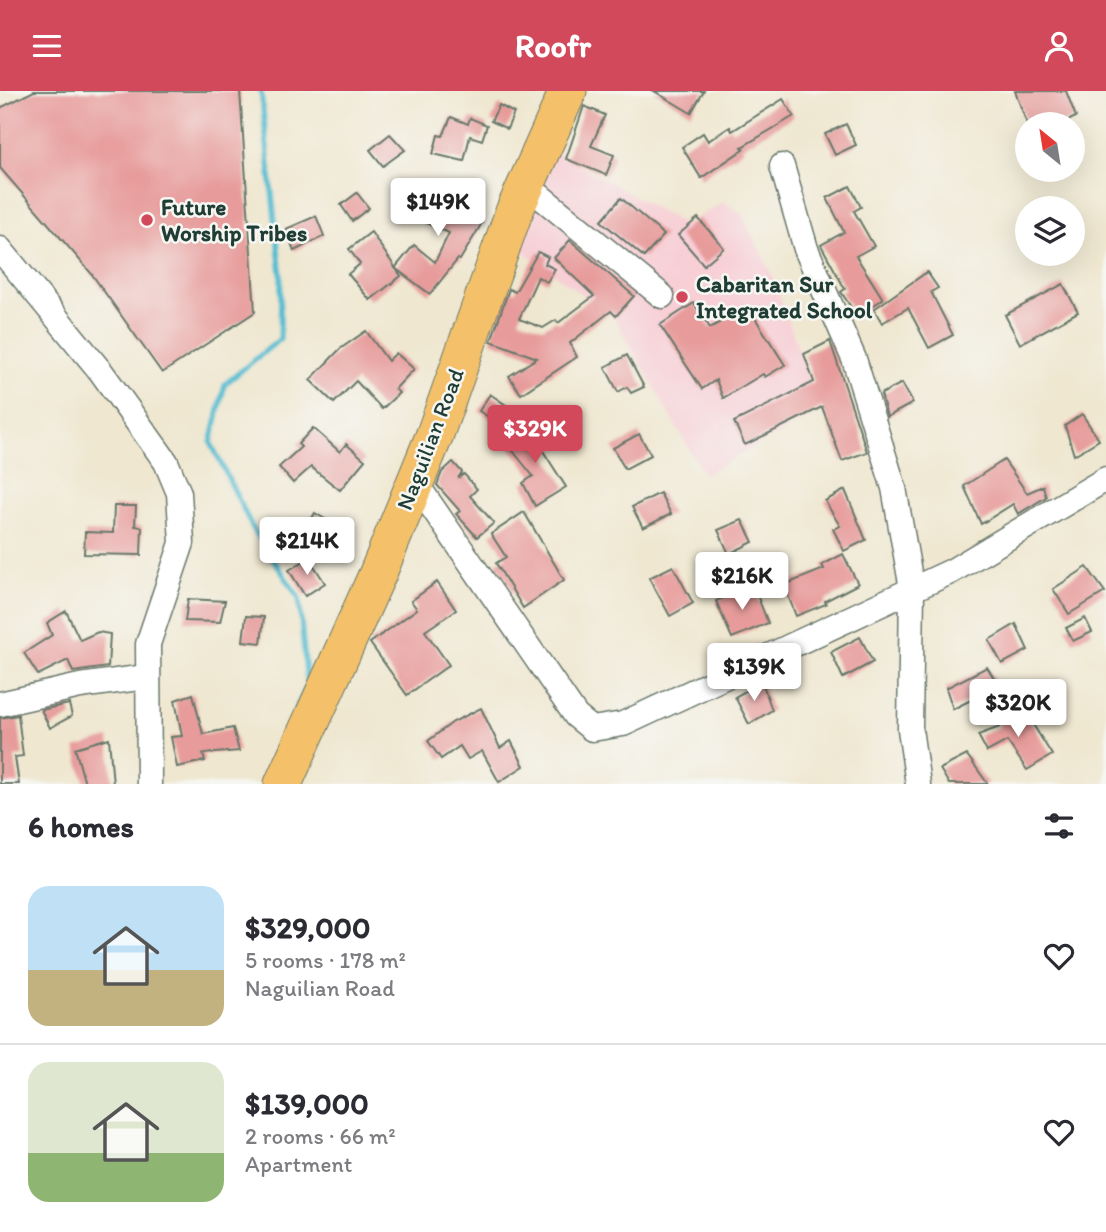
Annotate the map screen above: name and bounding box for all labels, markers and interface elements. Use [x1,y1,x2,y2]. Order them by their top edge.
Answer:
icon: menu [28,27,66,65]
text: Roofr [515,27,591,65]
icon: person [1040,27,1078,65]
north arrow [1015,112,1085,182]
map controls [1015,112,1085,266]
pin: $149K [389,179,487,238]
text: $149K [407,187,469,215]
place label: Future Worship Tribes [161,193,307,247]
button: layers [1015,196,1085,266]
marker: Future Worship Tribes [139,212,155,228]
place label: Cabaritan Sur Integrated School [696,270,873,324]
marker: Cabaritan Sur Integrated School [674,289,690,305]
street label: Naguilian Road [390,364,470,514]
pin: $329K [486,405,584,465]
text: $329K [503,414,567,442]
pin: $214K [258,517,356,577]
text: $214K [276,526,338,554]
pin: $216K [693,553,791,612]
text: $216K [711,561,773,589]
pin: $139K [705,643,803,703]
text: $139K [723,652,785,680]
pin: $320K [969,679,1067,739]
text: $320K [985,688,1051,716]
icon: filters [1040,807,1078,845]
text: 6 homes [28,808,134,845]
text: $329,000 [245,909,371,946]
icon: home [84,914,168,998]
icon: heart [1040,937,1078,975]
text: 5 rooms · 178 m² [245,946,406,974]
text: Naguilian Road [245,974,395,1002]
text: $139,000 [245,1085,369,1122]
icon: home [84,1090,168,1174]
icon: heart [1040,1113,1078,1151]
text: 2 rooms · 66 m² [245,1122,396,1150]
text: Apartment [245,1150,352,1178]

